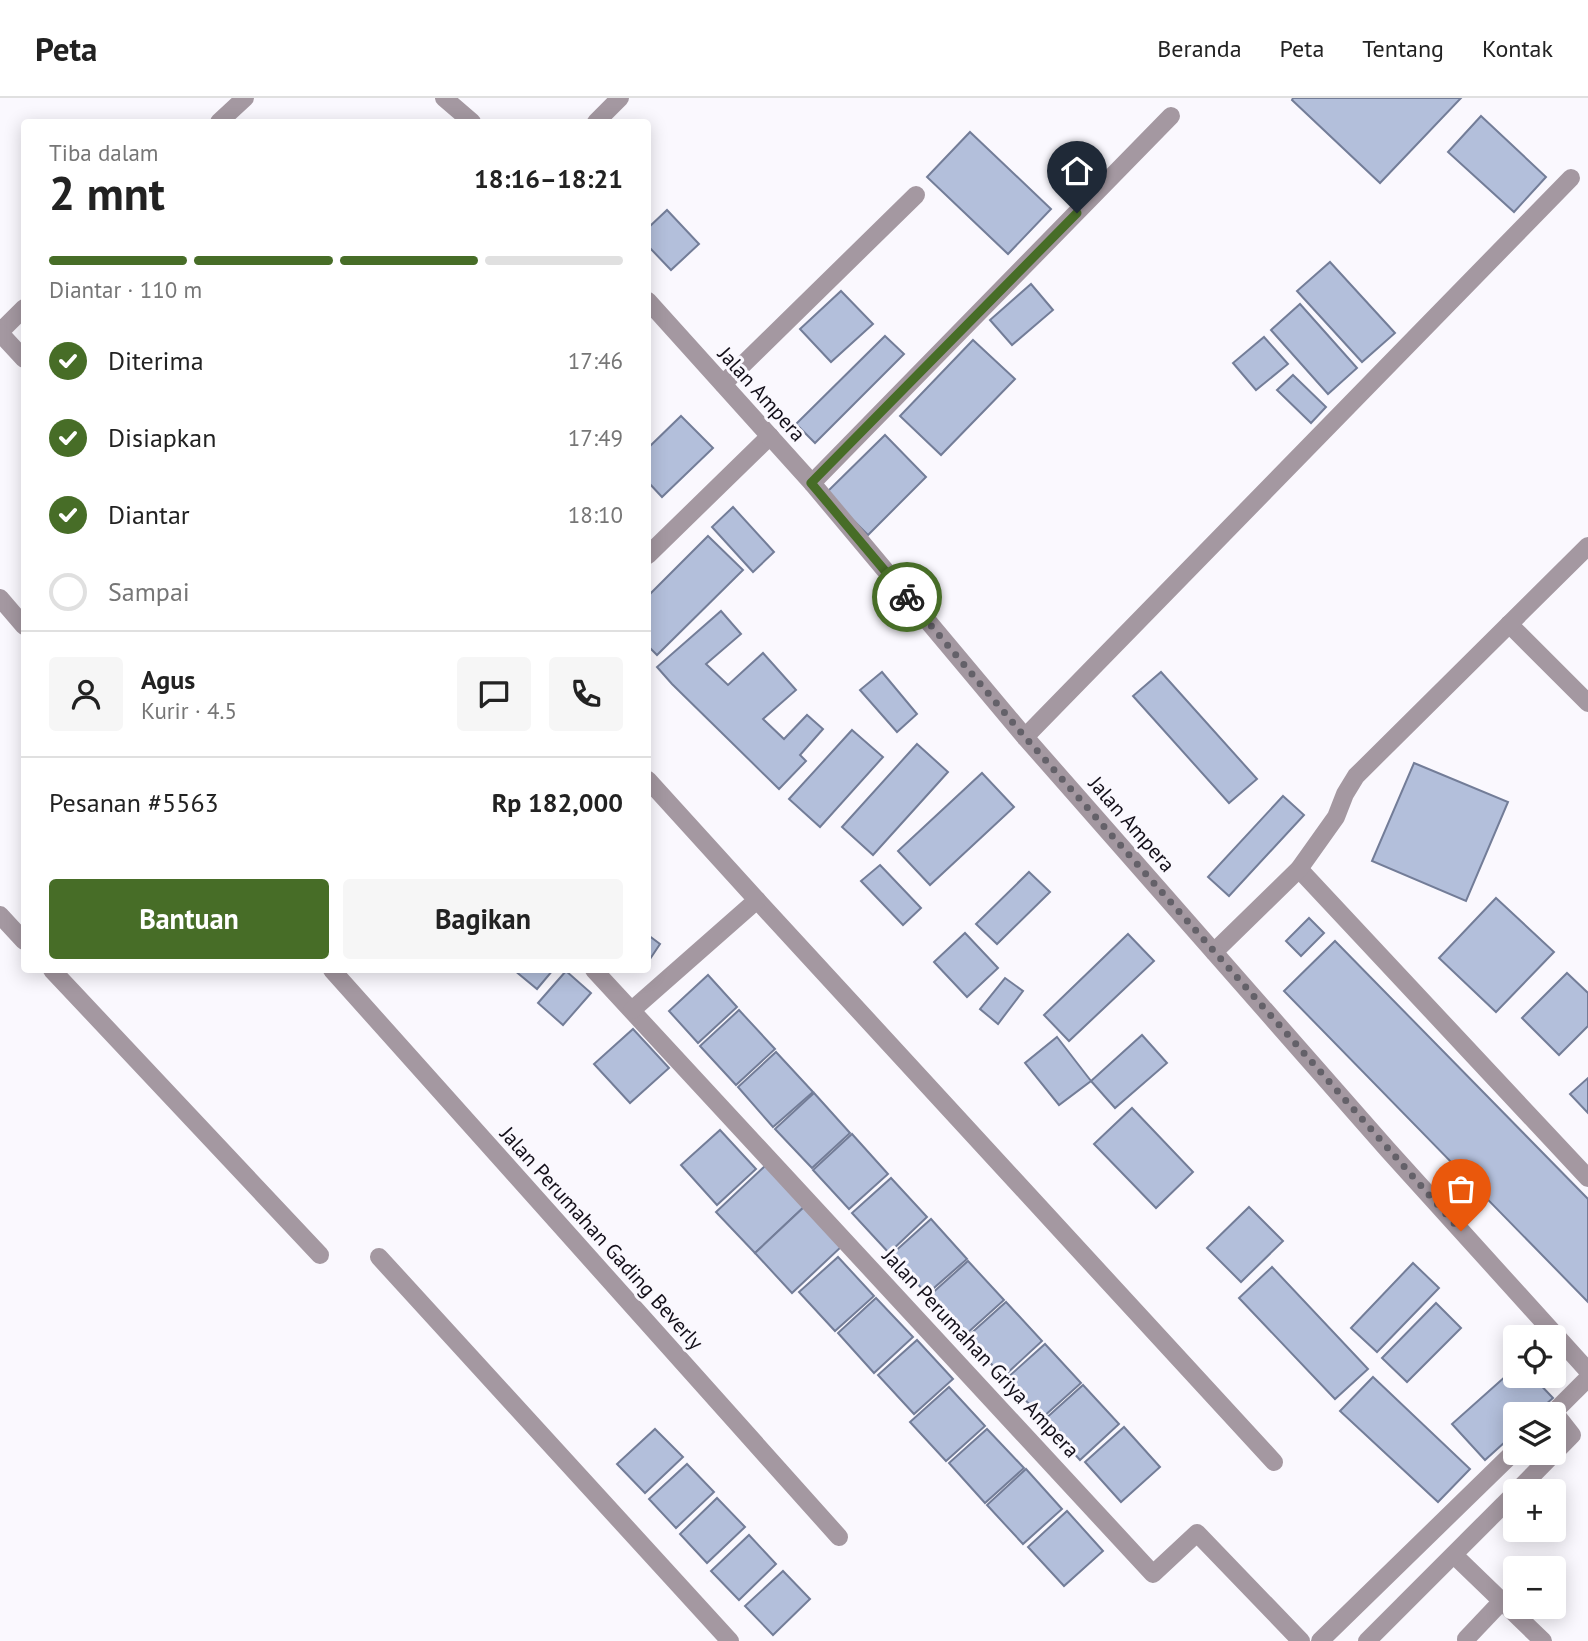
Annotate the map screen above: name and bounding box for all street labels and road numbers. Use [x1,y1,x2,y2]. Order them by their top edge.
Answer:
street label: Jalan Ampera [712,340,812,447]
street label: Jalan Ampera [1082,770,1181,878]
street label: Jalan Perumahan Gading Beverly [494,1120,710,1355]
street label: Jalan Perumahan Griya Ampera [876,1242,1085,1463]

